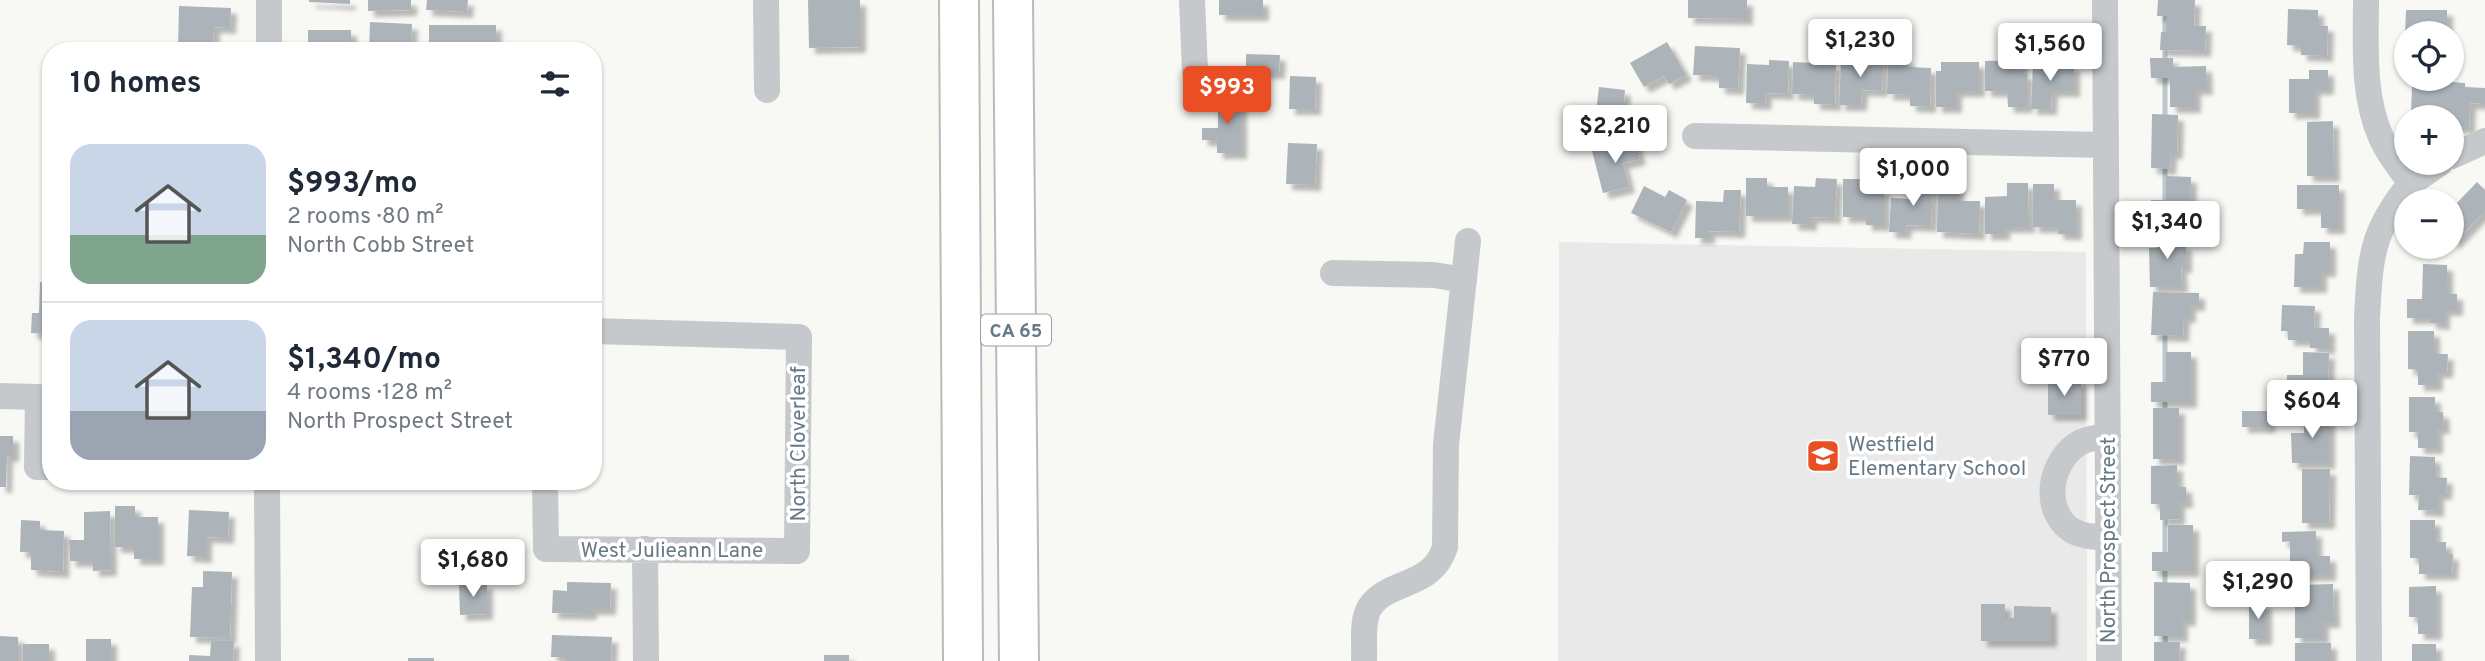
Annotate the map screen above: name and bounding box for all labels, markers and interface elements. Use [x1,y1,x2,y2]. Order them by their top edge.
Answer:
pin: $1,230 [1803,20,1917,79]
map controls [2394,21,2464,259]
button: locate [2394,21,2464,91]
pin: $1,560 [1993,24,2107,83]
text: $1,230 [1824,27,1896,56]
text: $1,560 [2014,31,2086,60]
icon: filters [536,65,574,103]
text: 10 homes [70,66,201,103]
pin: $993 [1186,66,1268,126]
text: $993 [1199,74,1255,103]
button: + [2394,105,2464,175]
pin: $2,210 [1558,106,1672,165]
text: $2,210 [1579,113,1651,142]
pin: $1,000 [1856,148,1970,208]
text: $1,000 [1876,156,1950,185]
text: $993/mo [287,166,418,203]
icon: home [126,172,210,256]
button: − [2394,189,2464,259]
pin: $1,340 [2110,202,2224,261]
text: 2 rooms · 80 m² [287,203,444,232]
text: $1,340 [2131,209,2203,238]
text: North Cobb Street [287,232,474,261]
road number: CA 65 [981,314,1051,346]
pin: $770 [2023,338,2105,398]
text: $1,340/mo [287,342,441,379]
text: $770 [2037,346,2091,375]
icon: home [126,348,210,432]
street label: North Cloverleaf [786,367,813,521]
text: 4 rooms · 128 m² [287,379,452,408]
pin: $604 [2271,380,2353,440]
text: $604 [2283,388,2341,417]
text: North Prospect Street [287,408,513,437]
place label: Westfield Elementary School [1848,432,2026,483]
school or university icon: Westfield Elementary School [1804,437,1842,475]
street label: North Prospect Street [2096,437,2123,643]
street label: West Julieann Lane [581,538,763,565]
pin: $1,680 [416,540,530,599]
text: $1,680 [437,547,509,576]
pin: $1,290 [2201,562,2315,621]
text: $1,290 [2222,569,2294,598]

